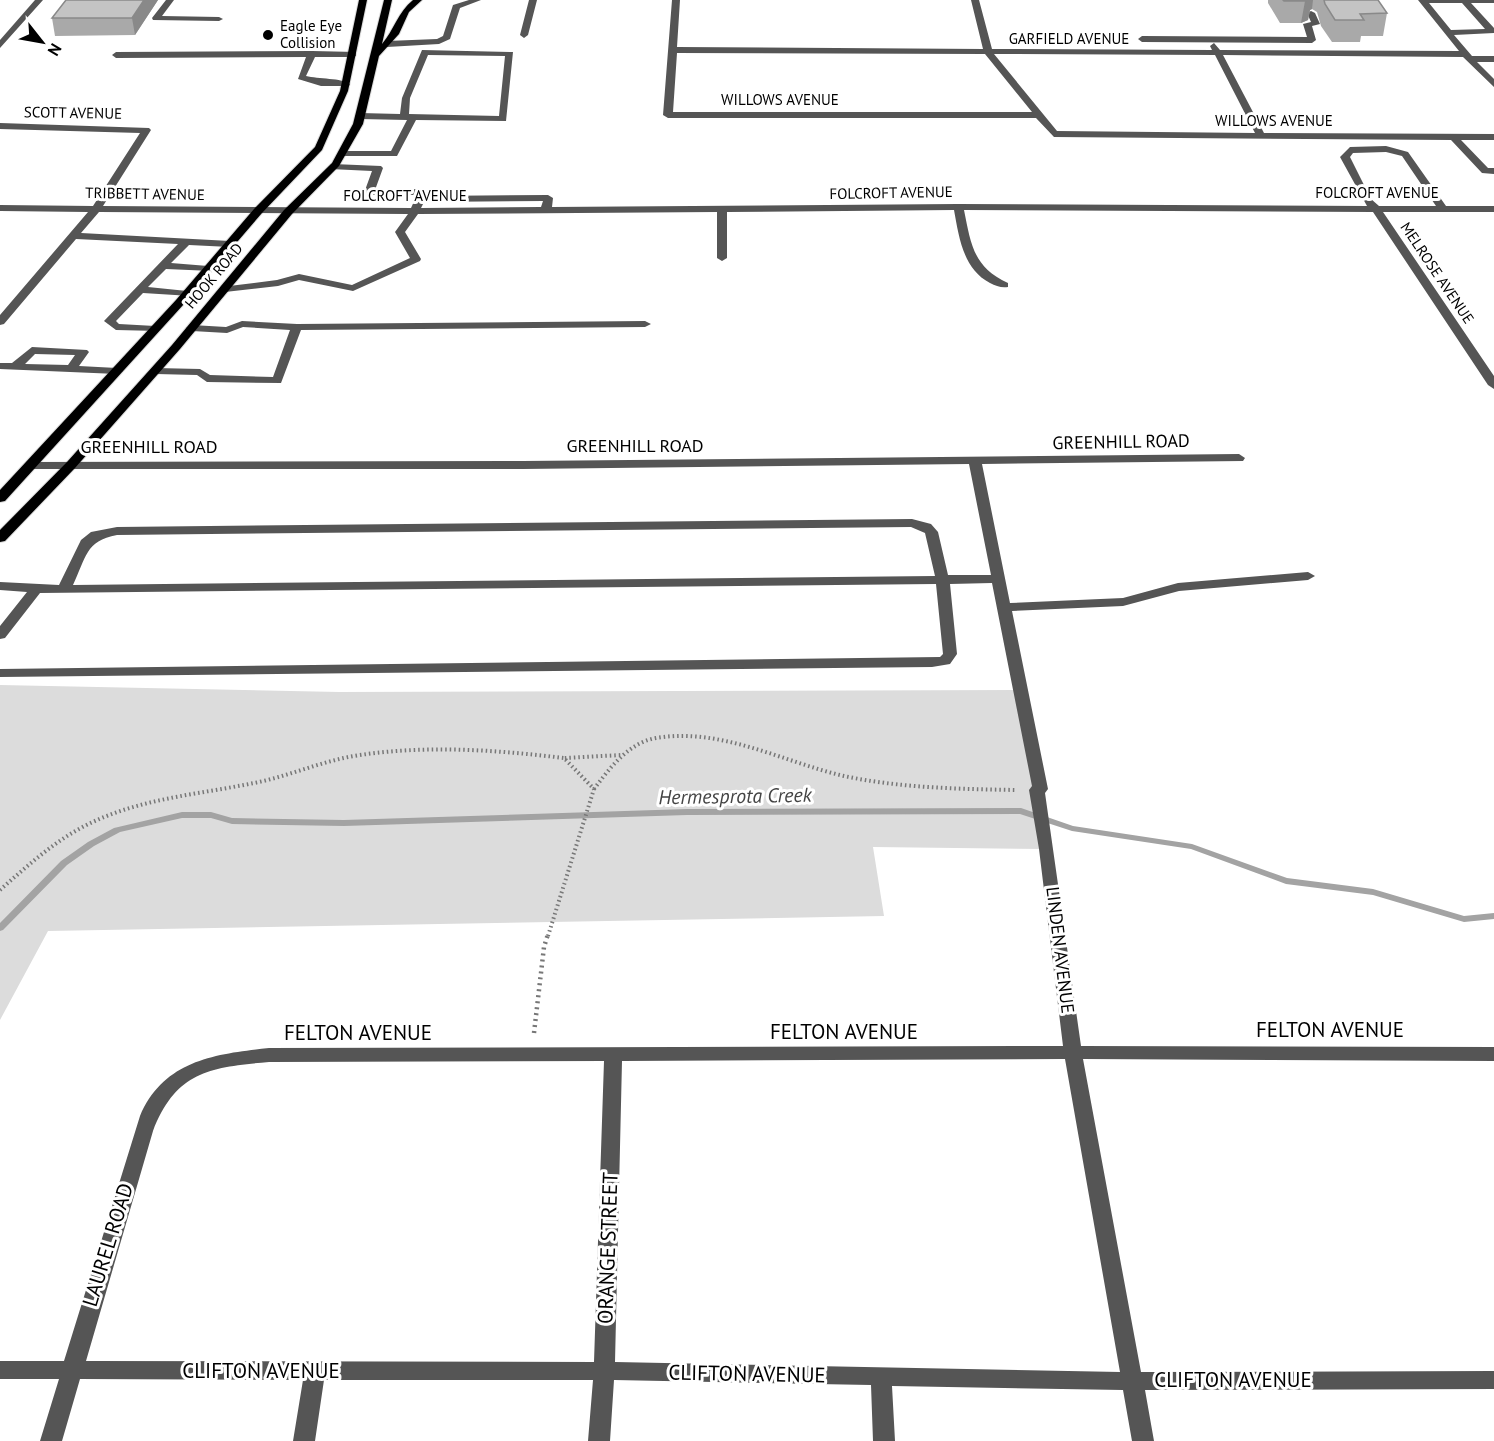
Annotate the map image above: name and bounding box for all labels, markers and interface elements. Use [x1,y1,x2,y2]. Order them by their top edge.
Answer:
north arrow [12,12,72,72]
place label: Eagle Eye Collision [280,16,342,52]
marker: Eagle Eye Collision [261,28,275,42]
street label: GARFIELD AVENUE [1009,29,1129,48]
text: N [44,40,66,59]
street label: WILLOWS AVENUE [721,90,839,109]
street label: SCOTT AVENUE [24,102,122,123]
street label: WILLOWS AVENUE [1215,111,1333,130]
street label: FOLCROFT AVENUE [829,182,953,203]
street label: TRIBBETT AVENUE [85,183,205,204]
street label: FOLCROFT AVENUE [1315,183,1439,202]
street label: FOLCROFT AVENUE [343,186,467,205]
street label: MELROSE AVENUE [1396,218,1478,327]
street label: HOOK ROAD [181,239,247,312]
street label: GREENHILL ROAD [1052,429,1190,454]
street label: GREENHILL ROAD [566,434,704,457]
street label: GREENHILL ROAD [80,435,218,458]
water label: Hermesprota Creek [658,782,813,810]
street label: LINDEN AVENUE [1041,885,1080,1015]
street label: FELTON AVENUE [1256,1016,1404,1043]
street label: FELTON AVENUE [770,1018,918,1045]
street label: FELTON AVENUE [284,1019,432,1046]
street label: ORANGE STREET [591,1171,624,1324]
street label: LAUREL ROAD [76,1180,139,1310]
street label: CLIFTON AVENUE [182,1357,340,1384]
street label: CLIFTON AVENUE [668,1359,826,1388]
street label: CLIFTON AVENUE [1154,1366,1312,1393]

